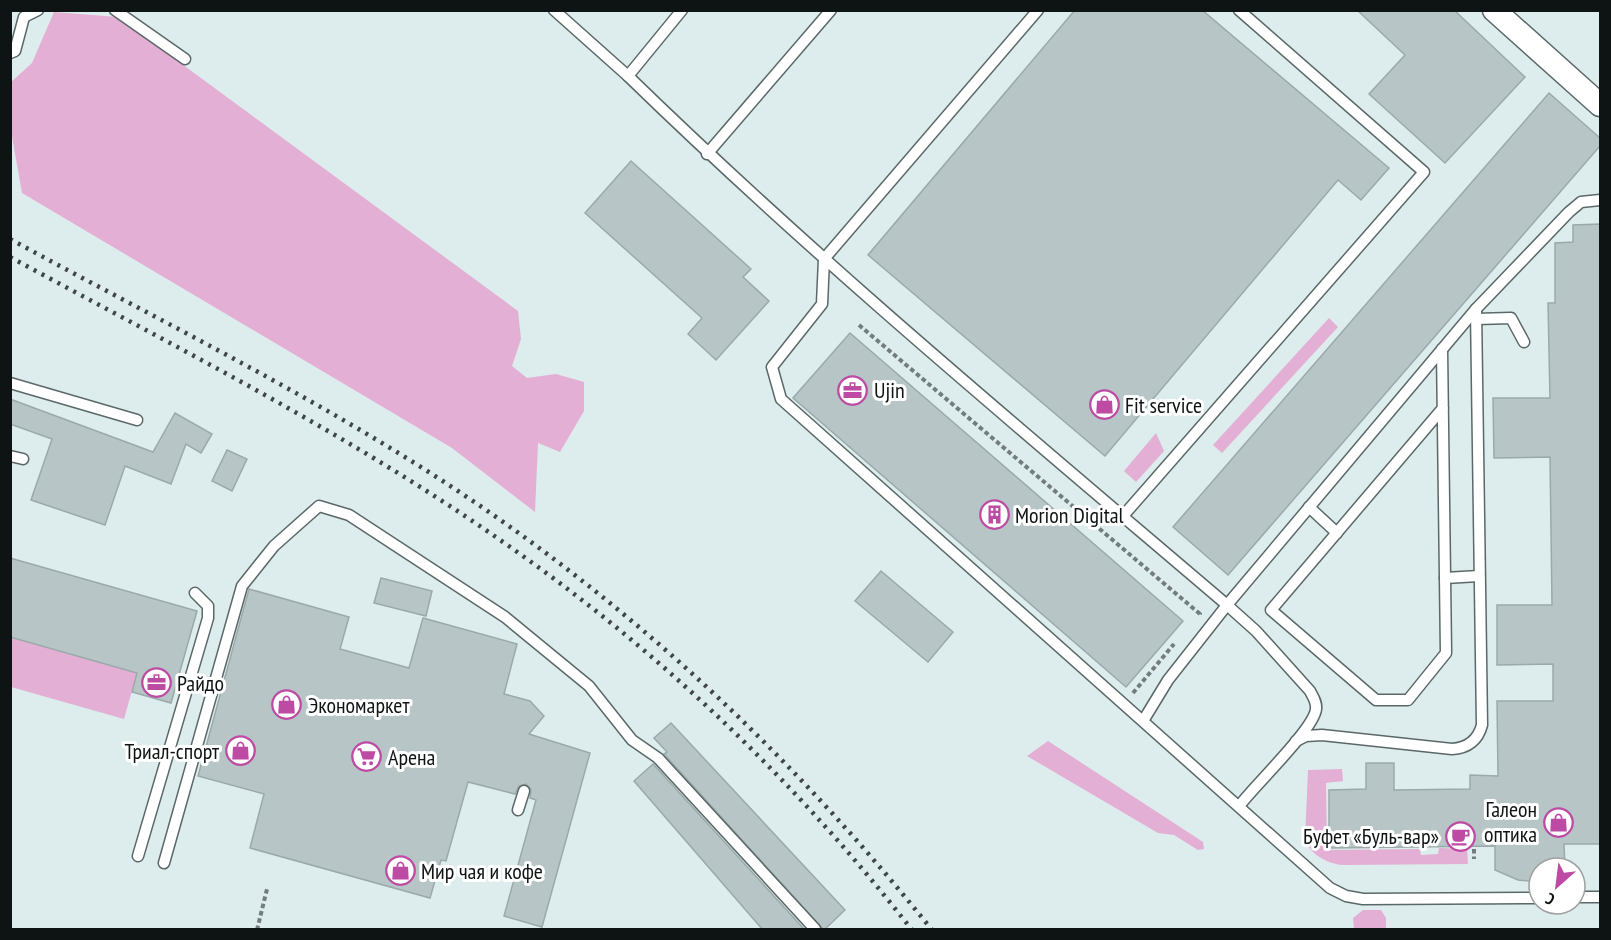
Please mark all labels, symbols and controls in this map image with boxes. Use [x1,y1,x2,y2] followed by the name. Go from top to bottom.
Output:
[837,374,869,406] office icon: Ujin
[874,376,905,404] place label: Ujin
[1088,389,1120,421] shop icon: Fit service
[1125,391,1202,419] place label: Fit service
[978,499,1010,531] building icon: Morion Digital
[1015,501,1125,529] place label: Morion Digital
[140,667,172,699] office icon: Райдо
[177,669,224,697] place label: Райдо
[271,689,303,721] shop icon: Экономаркет
[308,691,410,719] place label: Экономаркет
[224,735,256,767] shop icon: Триал-спорт
[125,737,220,765] place label: Триал-спорт
[351,741,383,773] supermarket icon: Арена
[388,743,435,771] place label: Арена
[1484,795,1537,848] place label: Галеон оптика
[1542,806,1574,838] shop icon: Галеон оптика
[1444,820,1476,852] cafe icon: Буфет «Буль-вар»
[1303,822,1439,850] place label: Буфет «Буль-вар»
[384,855,416,887] shop icon: Мир чая и кофе
[1527,856,1587,916] north arrow
[421,857,543,885] place label: Мир чая и кофе
[1541,888,1558,910] text: С

